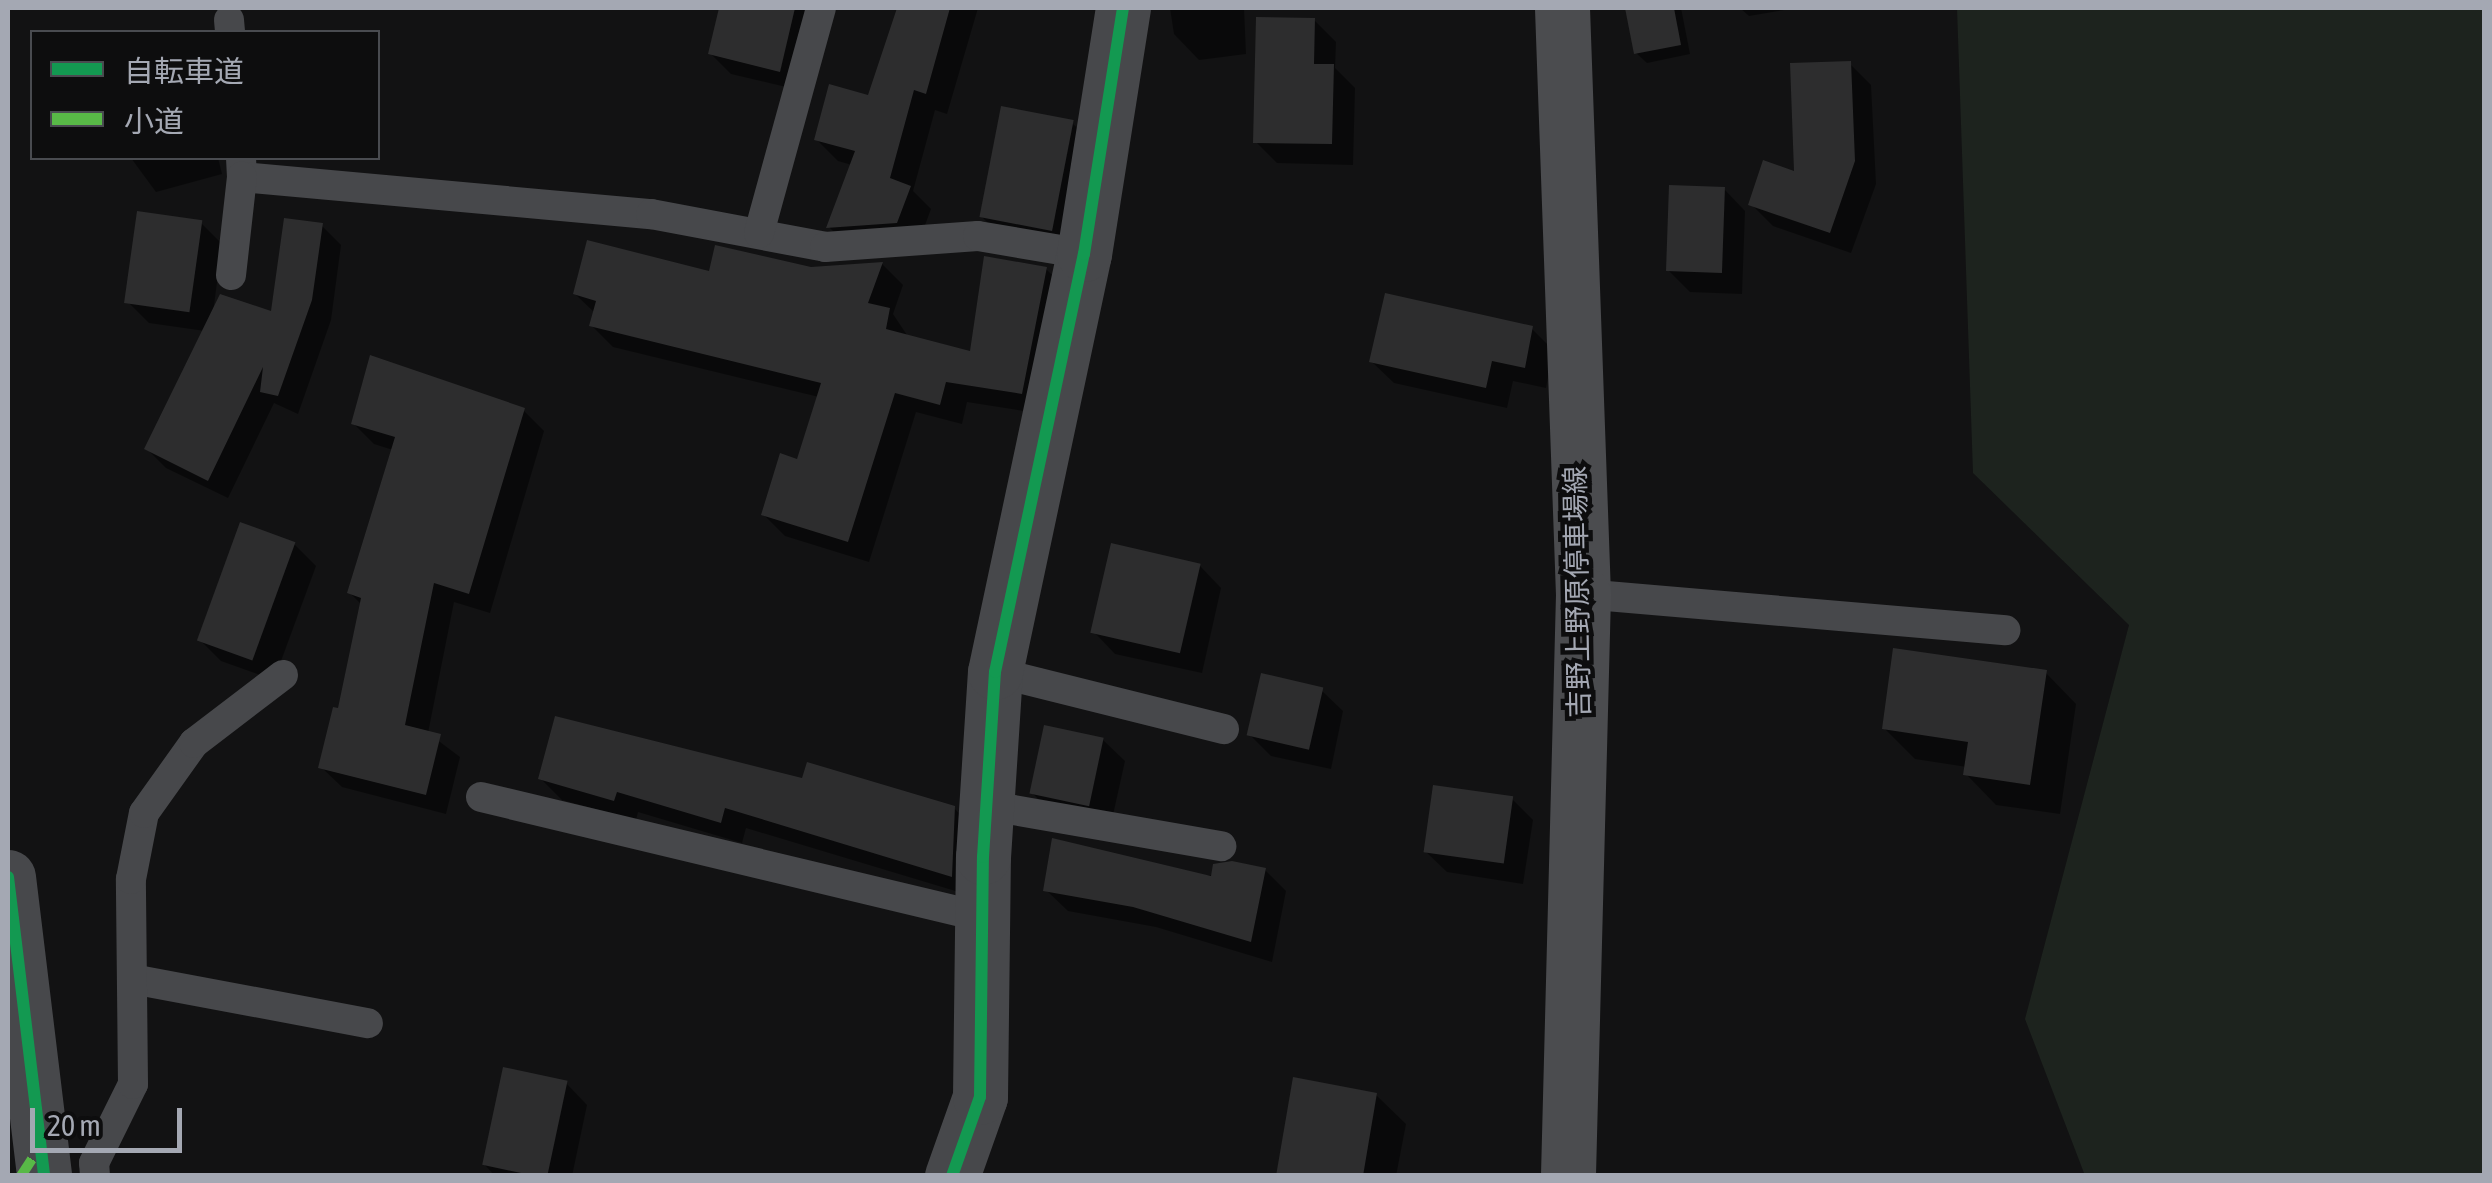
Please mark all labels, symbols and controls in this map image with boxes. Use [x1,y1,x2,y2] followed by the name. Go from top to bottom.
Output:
[30,30,380,160] legend
[124,54,244,88] text: 自転車道
[124,104,184,138] text: 小道
[1558,466,1596,718] street label: 吉野上野原停車場線
[35,1088,188,1150] scale bar
[47,1108,101,1142] text: 20 m

